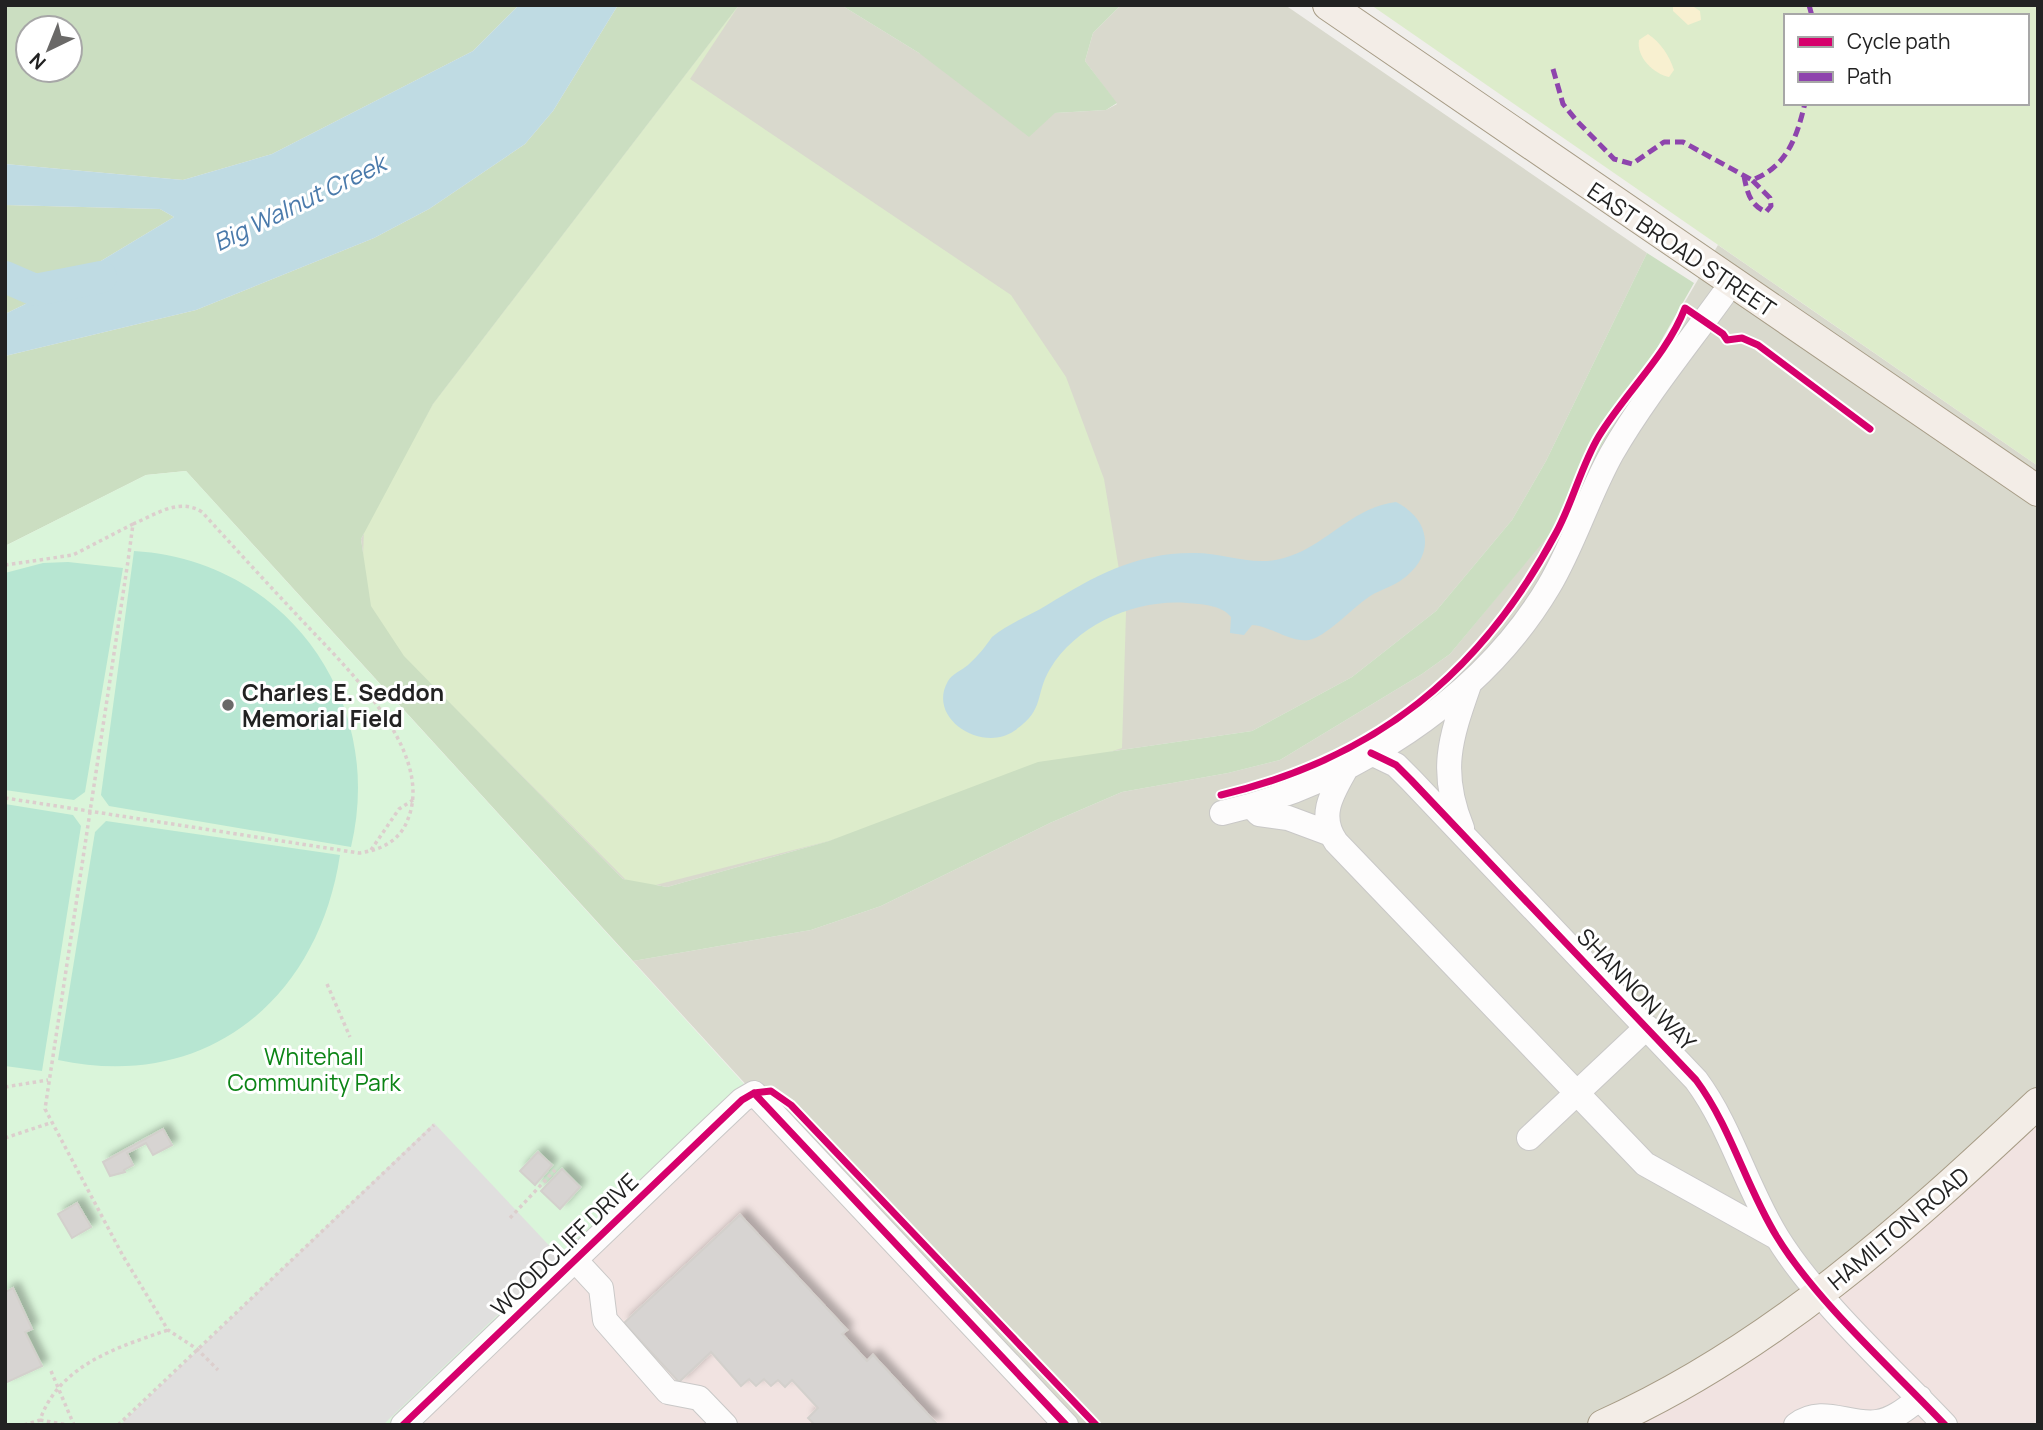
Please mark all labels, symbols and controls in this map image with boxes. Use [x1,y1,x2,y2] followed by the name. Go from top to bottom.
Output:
[14,14,84,84] north arrow
[1784,14,2029,105] legend
[1847,27,1950,55] text: Cycle path
[24,47,51,76] text: N
[1847,62,1892,90] text: Path
[207,145,394,258] water label: Big Walnut Creek
[1582,174,1783,324] street label: EAST BROAD STREET
[242,676,444,734] place label: Charles E. Seddon Memorial Field
[220,697,236,713] marker: Charles E. Seddon Memorial Field
[1570,921,1704,1057] street label: SHANNON WAY
[227,1040,401,1098] park label: Whitehall Community Park
[1820,1159,1976,1297] street label: HAMILTON ROAD
[483,1165,645,1323] street label: WOODCLIFF DRIVE

